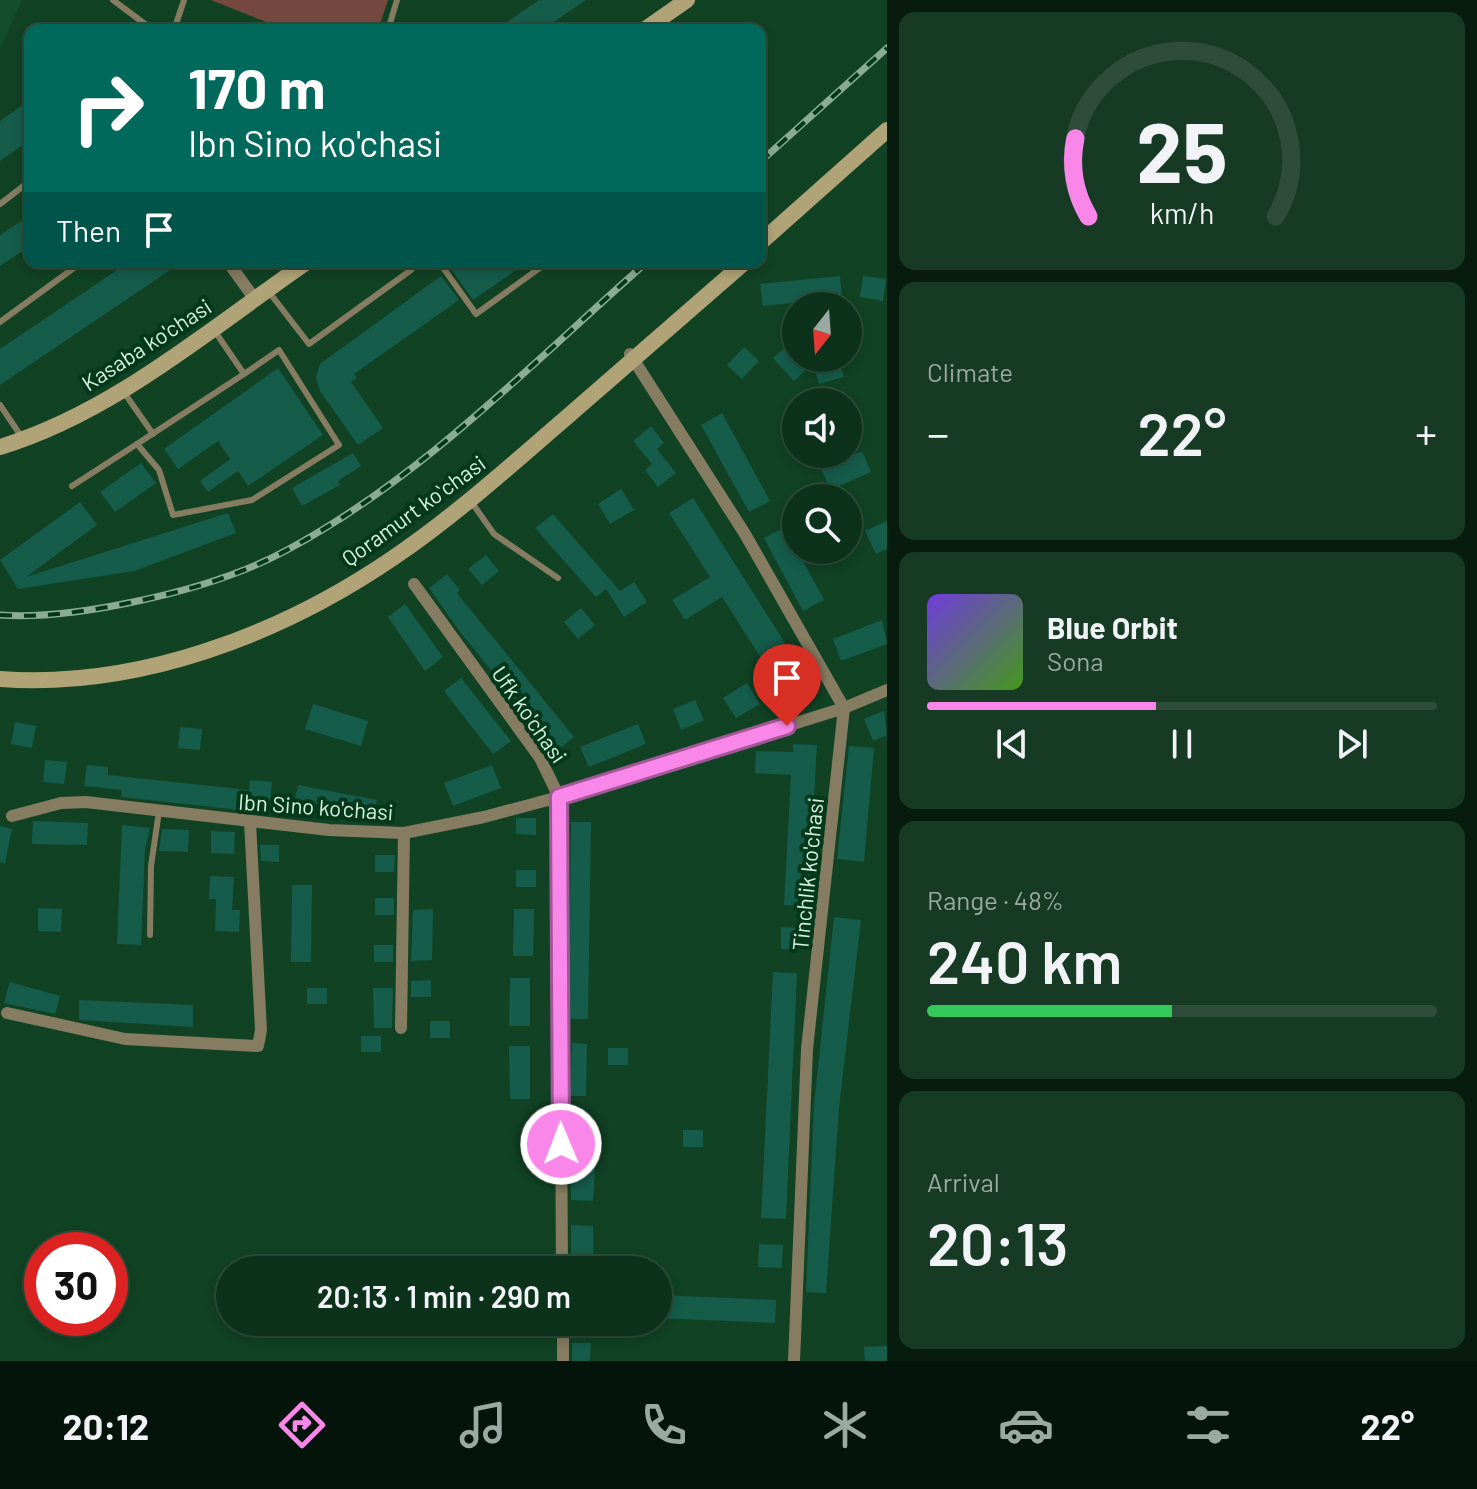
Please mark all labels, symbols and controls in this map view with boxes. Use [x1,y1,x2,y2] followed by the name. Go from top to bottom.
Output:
[188,53,325,120] text: 170 m
[56,56,160,160] icon: right
[1136,99,1228,199] text: 25
[188,121,442,164] text: Ibn Sino ko'chasi
[1150,195,1214,230] text: km/h
[137,208,181,252] icon: arrive
[56,212,121,248] text: Then
[782,292,862,372] north arrow
[782,292,862,564] map controls
[76,293,216,395] street label: Kasaba ko'chasi
[927,356,1013,387] text: Climate
[782,388,862,468] button: sound
[1138,396,1226,468] text: 22°
[927,406,949,459] text: −
[1415,406,1437,459] text: +
[336,449,490,571] street label: Qoramurt koʻchasi
[782,484,862,564] button: search
[1047,609,1178,645] text: Blue Orbit
[753,644,821,726] pin
[1047,645,1104,676] text: Sona
[765,656,809,700] icon: arrive
[487,661,573,767] street label: Ufk ko'chasi
[990,722,1034,766] icon: previous
[1160,722,1204,766] icon: pause
[1330,722,1374,766] icon: next
[238,788,394,824] street label: Ibn Sino ko'chasi
[786,796,828,952] street label: Tinchlik ko'chasi
[927,884,1064,915] text: Range · 48%
[927,924,1122,996] text: 240 km
[519,1102,603,1186] position arrow
[927,1166,1000,1197] text: Arrival
[927,1206,1068,1278] text: 20:13
[24,1232,128,1336] speed limit sign: 30
[317,1278,571,1314] text: 20:13 · 1 min · 290 m
[274,1397,330,1453] icon: directions
[455,1397,511,1453] icon: music
[636,1397,692,1453] icon: phone
[817,1397,873,1453] icon: climate
[998,1397,1054,1453] icon: car
[1180,1397,1236,1453] icon: filters
[63,1404,149,1447] text: 20:12
[1361,1404,1414,1447] text: 22°

